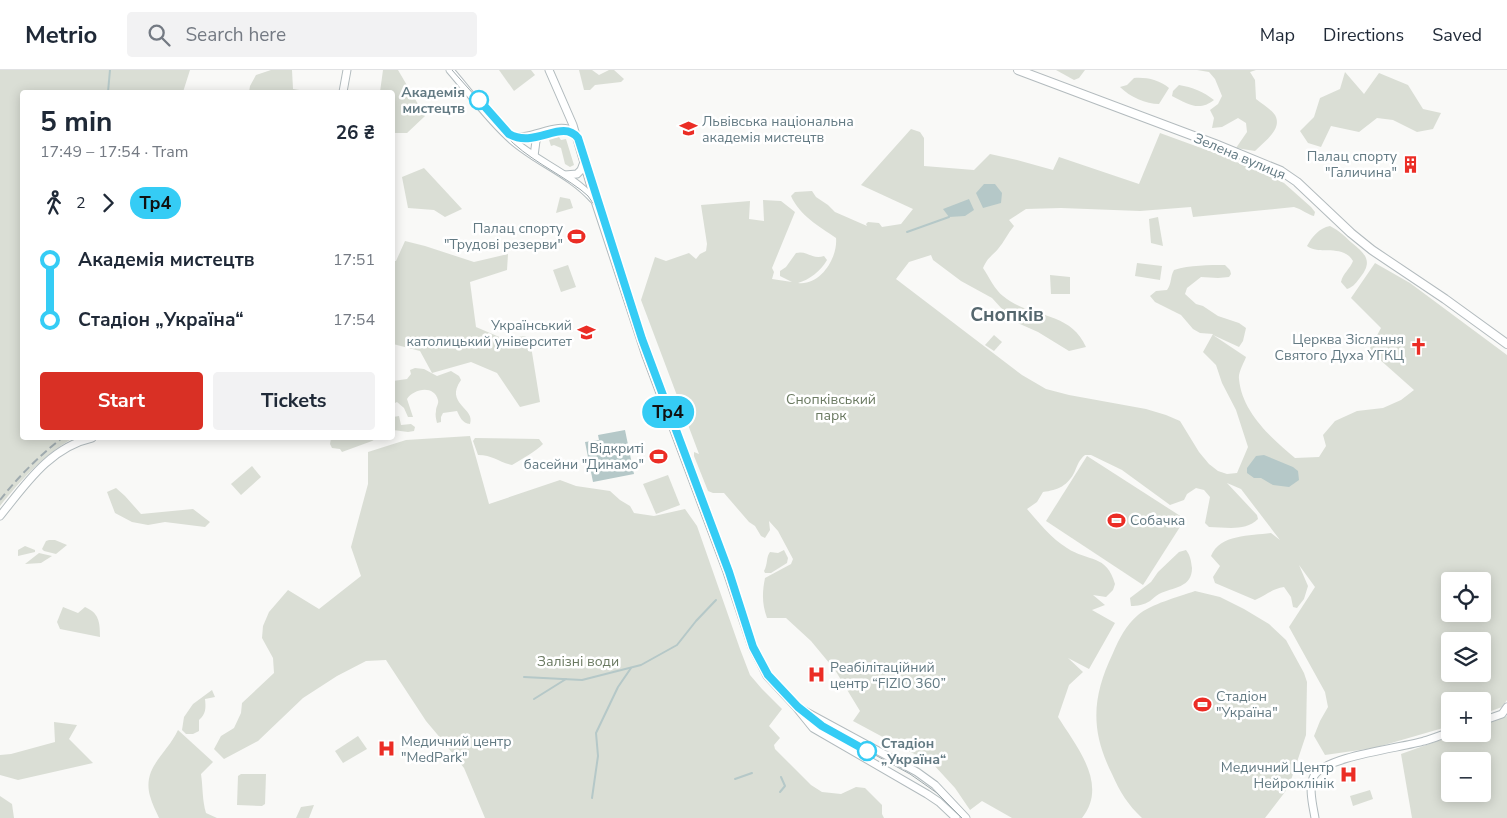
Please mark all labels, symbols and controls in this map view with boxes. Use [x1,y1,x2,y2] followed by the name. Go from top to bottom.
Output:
[127,12,477,57] search box
[25,19,97,51] text: Metrio
[145,21,173,49] icon: search
[185,22,286,48] text: Search here
[1260,23,1295,47] text: Map
[1323,23,1404,47] text: Directions
[1432,23,1482,47] text: Saved
[401,83,465,118] place label: Академія мистецтв
[469,90,489,110] marker: Академія мистецтв
[40,103,112,141] text: 5 min
[702,112,854,147] place label: Львівська національна академія мистецтв
[678,119,698,139] school or university icon: Львівська національна академія мистецтв
[336,120,375,146] text: 26 ₴
[1191,129,1289,184] street label: Зелена вулиця
[40,141,188,163] text: 17:49 – 17:54 · Tram
[1307,147,1398,182] place label: Палац спорту "Галичина"
[1401,154,1421,174] building icon: Палац спорту "Галичина"
[40,189,68,217] icon: walk
[94,189,122,217] icon: forward
[140,191,171,215] text: Тр4
[76,192,86,214] text: 2
[444,219,564,254] place label: Палац спорту "Трудові резерви"
[567,226,587,246] sports icon: Палац спорту "Трудові резерви"
[78,247,254,273] text: Академія мистецтв
[333,249,375,271] text: 17:51
[970,302,1044,328] district label: Снопків
[78,307,244,333] text: Стадіон „Україна“
[333,309,375,331] text: 17:54
[406,316,573,351] place label: Український католицький університет
[576,323,596,343] school or university icon: Український католицький університет
[1275,330,1404,365] place label: Церква Зіслання Святого Духа УГКЦ
[1408,337,1428,357] church icon: Церква Зіслання Святого Духа УГКЦ
[40,372,203,430] button: Start
[213,372,375,430] button: Tickets
[786,390,876,425] park label: Снопківський парк
[639,396,697,428] line badge: Тр4
[652,400,684,424] text: Тр4
[524,439,644,474] place label: Відкриті басейни "Динамо"
[648,446,668,466] sports icon: Відкриті басейни "Динамо"
[1106,510,1126,530] sports icon: Собачка
[1130,511,1185,530] place label: Собачка
[1441,572,1491,802] map controls
[1441,572,1491,622] button: locate
[1441,632,1491,682] button: layers
[537,652,619,671] park label: Залізні води
[830,658,946,693] place label: Реабілітаційний центр “FIZIO 360”
[806,665,826,685] hospital icon: Реабілітаційний центр “FIZIO 360”
[1216,687,1278,722] place label: Стадіон "Україна"
[1441,692,1491,742] button: +
[1192,694,1212,714] sports icon: Стадіон "Україна"
[401,732,512,767] place label: Медичний центр "MedPark"
[881,734,946,769] place label: Стадіон „Україна“
[377,739,397,759] hospital icon: Медичний центр "MedPark"
[857,741,877,761] marker: Стадіон „Україна“
[1441,752,1491,802] button: −
[1221,758,1335,793] place label: Медичний Центр Нейроклінік
[1338,765,1358,785] hospital icon: Медичний Центр Нейроклінік

